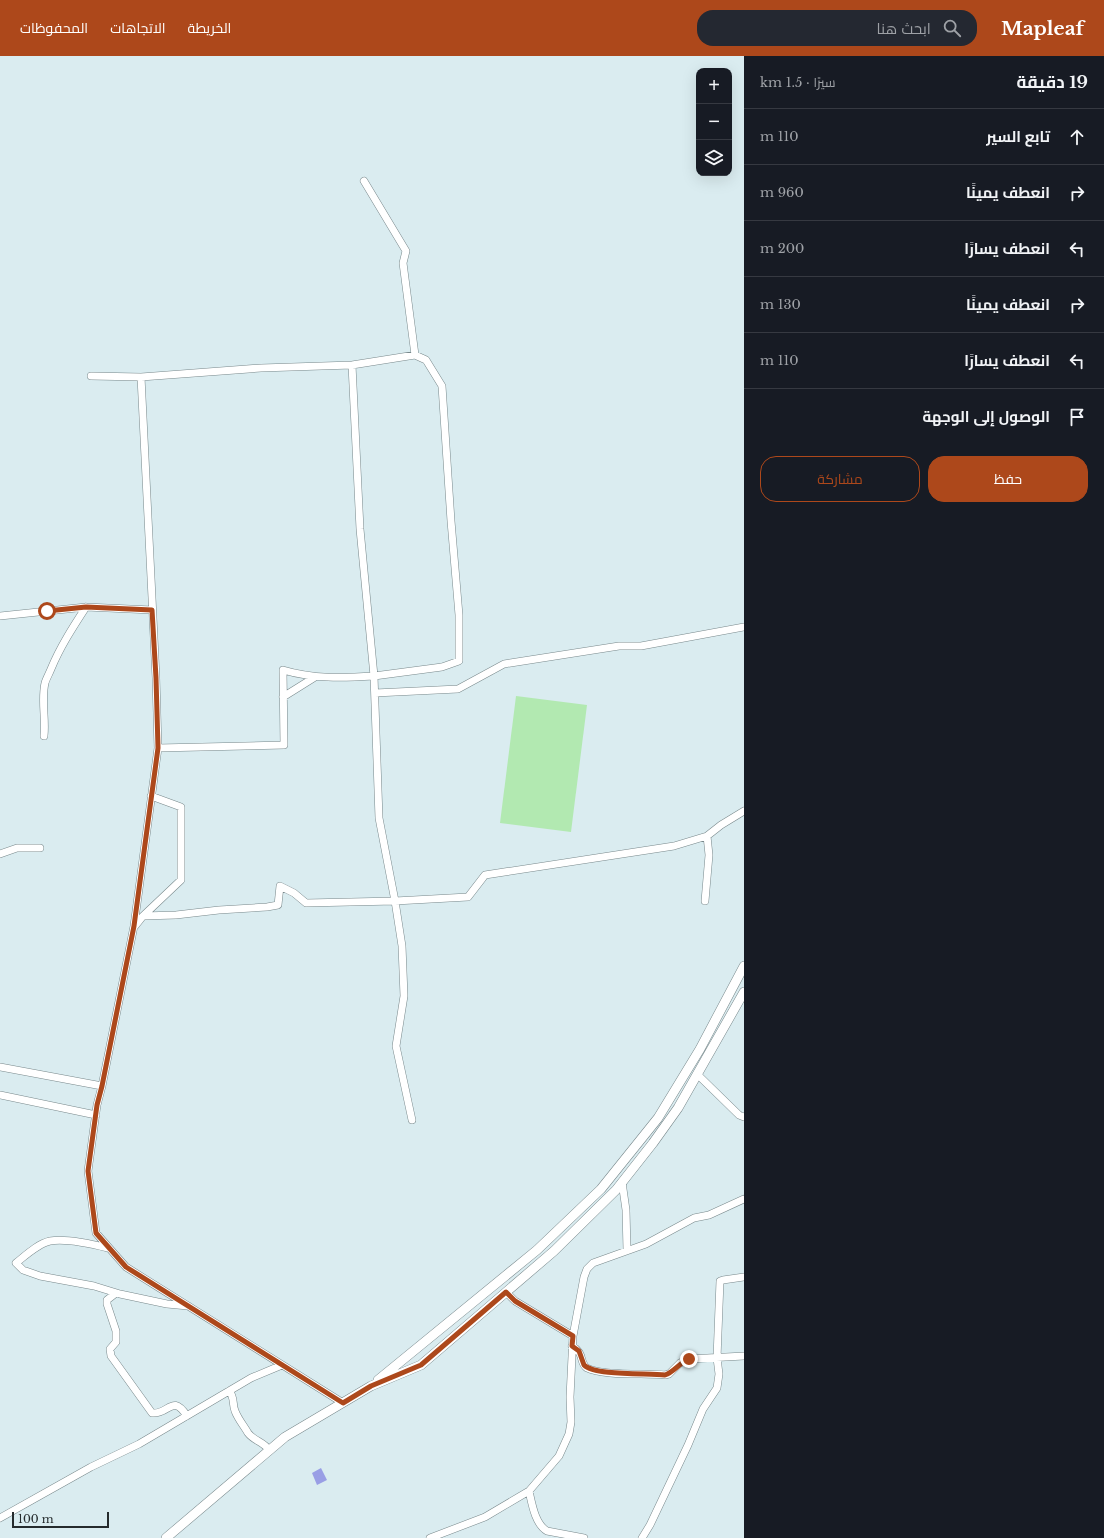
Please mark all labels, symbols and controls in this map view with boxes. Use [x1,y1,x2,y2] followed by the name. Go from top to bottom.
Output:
[697,10,977,46] search box
[941,17,963,39] icon: search
[1001,17,1084,40] text: Mapleaf
[20,19,88,37] text: المحفوظات
[110,19,166,37] text: الاتجاهات
[188,19,231,37] text: الخريطة
[876,19,931,38] text: ابحث هنا
[696,68,732,176] map controls
[696,68,732,104] button: +
[1017,72,1088,93] text: 19 دقيقة
[760,74,835,91] text: سيرًا · 1.5 km
[696,104,732,140] button: −
[1066,126,1088,148] icon: ahead
[986,127,1050,146] text: تابع السير
[760,128,799,145] text: 110 m
[696,140,732,176] button: layers
[1066,182,1088,204] icon: right
[966,183,1050,202] text: انعطف يمينًا
[760,184,804,201] text: 960 m
[1066,238,1088,260] icon: left
[964,239,1050,258] text: انعطف يسارًا
[760,240,804,257] text: 200 m
[1066,294,1088,316] icon: right
[966,295,1050,314] text: انعطف يمينًا
[760,296,801,313] text: 130 m
[1066,350,1088,372] icon: left
[964,351,1050,370] text: انعطف يسارًا
[760,352,799,369] text: 110 m
[1066,406,1088,428] icon: arrive
[923,407,1050,426] text: الوصول إلى الوجهة
[760,456,920,502] button: مشاركة
[928,456,1088,502] button: حفظ
[38,602,56,620] route start
[680,1350,698,1368] route end
[12,1510,109,1529] scale bar
[18,1512,54,1526] text: 100 m

